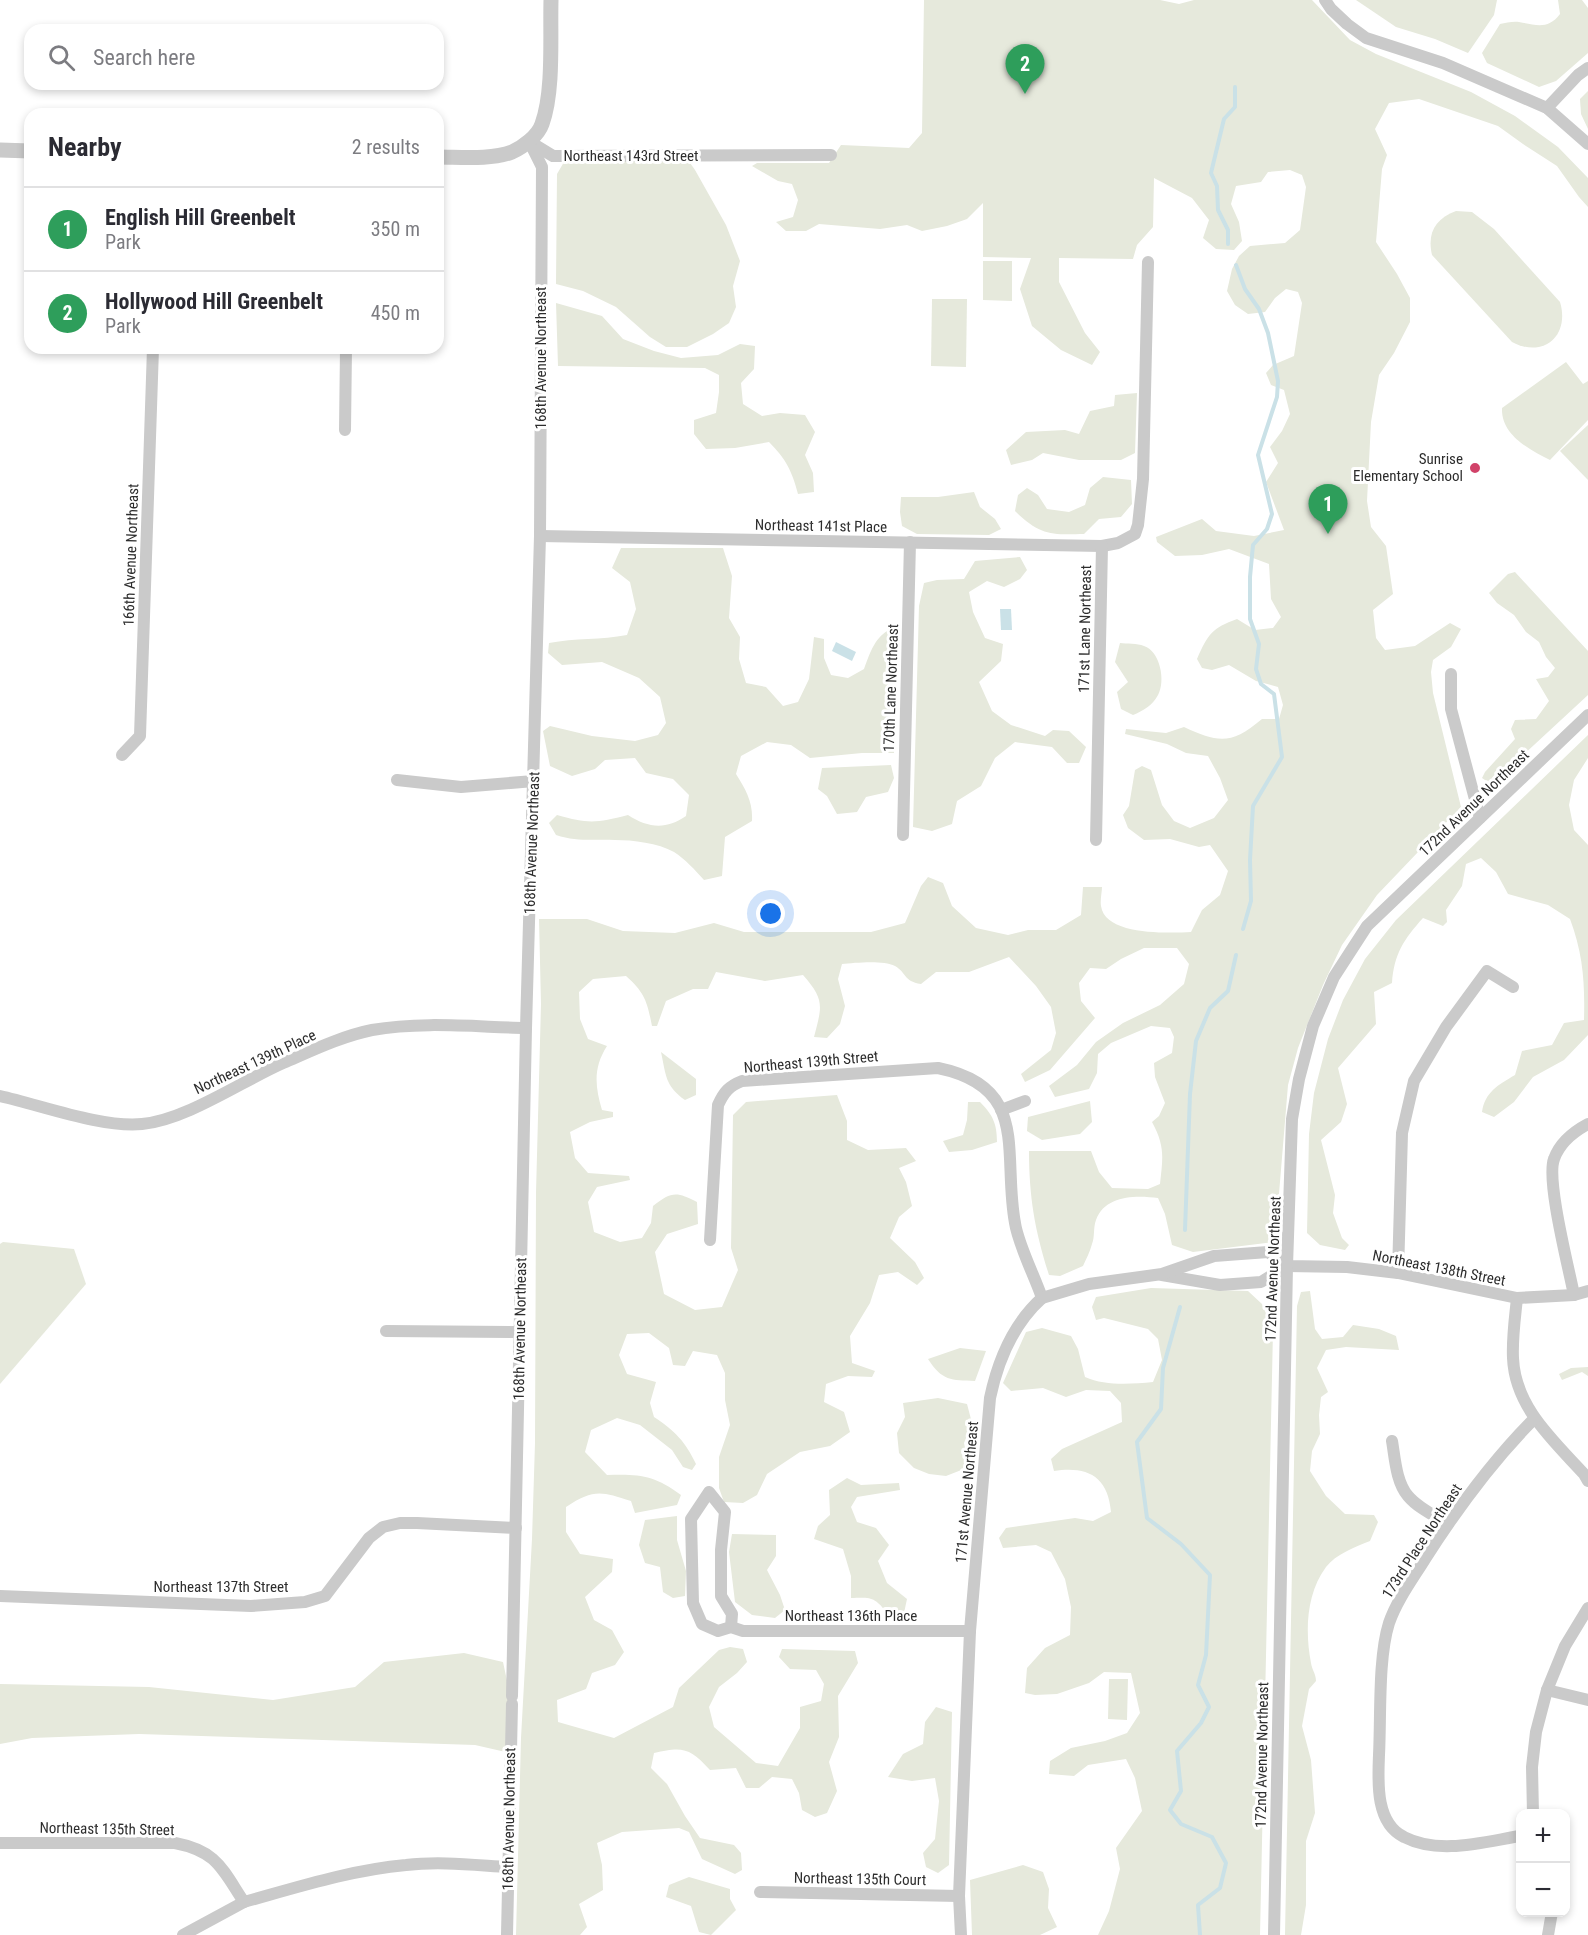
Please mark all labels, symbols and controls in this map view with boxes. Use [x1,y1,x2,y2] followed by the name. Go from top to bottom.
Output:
[24,24,444,90] search box
[45,41,78,74] icon: search
[1006,44,1044,94] pin: 2
[93,45,195,70] text: Search here
[48,132,122,162] text: Nearby
[352,135,420,159] text: 2 results
[563,147,699,165] street label: Northeast 143rd Street
[105,205,295,230] text: English Hill Greenbelt
[62,217,73,241] text: 1
[371,217,420,241] text: 350 m
[105,230,141,254] text: Park
[532,287,550,429] street label: 168th Avenue Northeast
[105,289,323,314] text: Hollywood Hill Greenbelt
[62,301,73,325] text: 2
[371,301,420,325] text: 450 m
[105,314,141,338] text: Park
[1353,450,1463,485] place label: Sunrise Elementary School
[1468,461,1482,475] marker: Sunrise Elementary School
[120,483,142,627] street label: 166th Avenue Northeast
[1308,484,1348,534] pin: 1
[755,516,887,536] street label: Northeast 141st Place
[1075,565,1095,693] street label: 171st Lane Northeast
[880,624,902,752] street label: 170th Lane Northeast
[1415,746,1533,860] street label: 172nd Avenue Northeast
[521,771,543,915] street label: 168th Avenue Northeast
[756,899,785,928] your location
[191,1026,319,1098] street label: Northeast 139th Place
[743,1047,879,1077] street label: Northeast 139th Street
[1261,1196,1285,1342] street label: 172nd Avenue Northeast
[1371,1246,1507,1290] street label: Northeast 138th Street
[510,1257,530,1401] street label: 168th Avenue Northeast
[952,1420,982,1564] street label: 171st Avenue Northeast
[1378,1480,1466,1602] street label: 173rd Place Northeast
[154,1578,288,1596] street label: Northeast 137th Street
[785,1607,917,1625] street label: Northeast 136th Place
[1252,1682,1272,1828] street label: 172nd Avenue Northeast
[499,1747,519,1891] street label: 168th Avenue Northeast
[1516,1809,1570,1917] map controls
[1516,1809,1570,1863] button: +
[39,1819,175,1839] street label: Northeast 135th Street
[1516,1863,1570,1917] button: −
[794,1869,926,1889] street label: Northeast 135th Court

